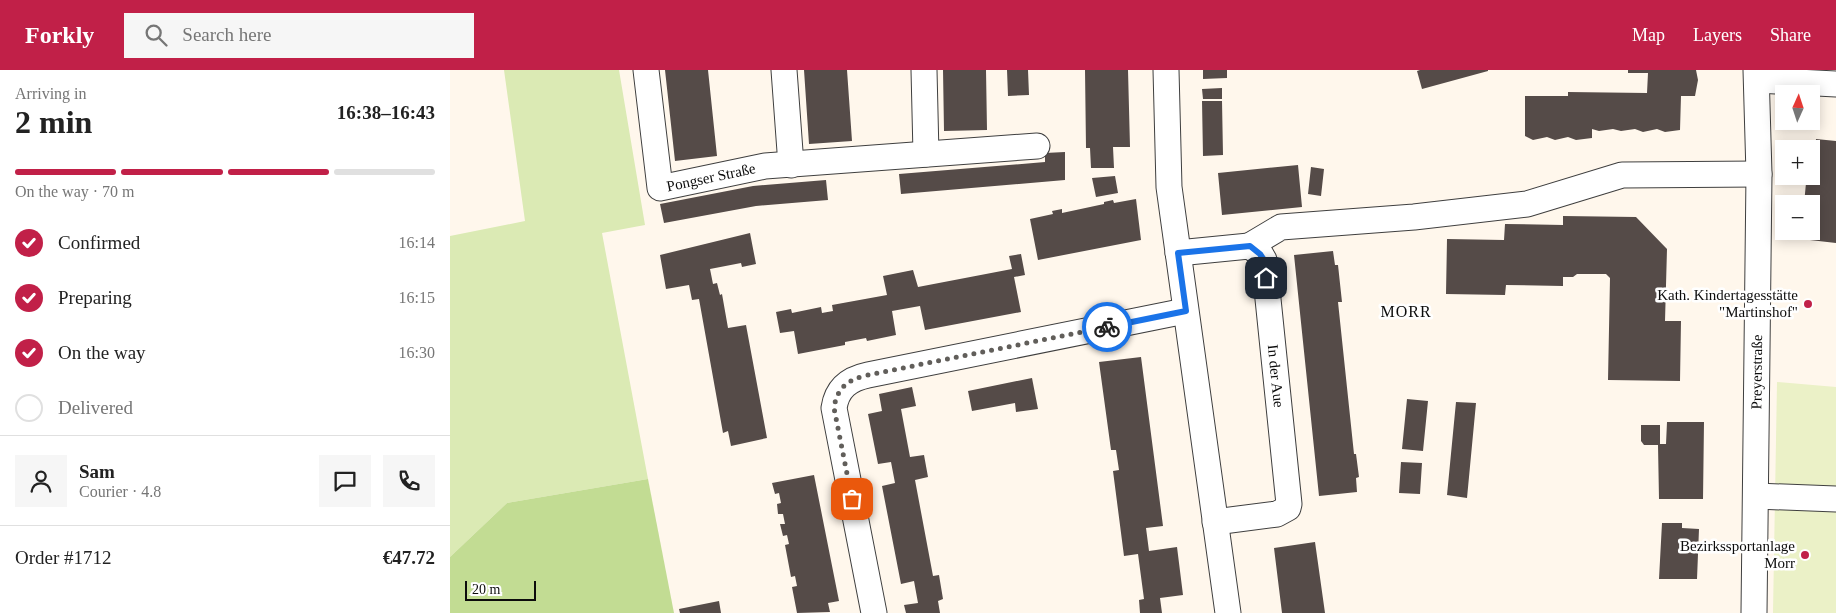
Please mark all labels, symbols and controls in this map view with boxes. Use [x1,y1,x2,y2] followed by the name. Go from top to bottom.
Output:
[124,13,474,58] search box
[142,21,170,49] icon: search
[25,22,94,48] text: Forkly
[182,24,271,45] text: Search here
[1632,25,1665,45] text: Map
[1693,25,1742,45] text: Layers
[1770,25,1811,45] text: Share
[15,85,87,102] text: Arriving in
[1775,85,1820,130] north arrow
[1775,85,1820,240] map controls
[337,102,435,123] text: 16:38–16:43
[15,104,92,140] text: 2 min
[1775,140,1820,185] button: +
[665,160,757,194] street label: Pongser Straße
[15,183,135,200] text: On the way · 70 m
[1775,195,1820,240] button: −
[15,229,43,257] icon: check
[58,232,140,253] text: Confirmed
[399,234,435,251] text: 16:14
[1245,257,1287,299] pin
[1252,264,1280,292] icon: home
[15,284,43,312] icon: check
[58,287,132,308] text: Preparing
[1657,287,1798,320] place label: Kath. Kindertagesstätte "Martinshof"
[399,289,435,306] text: 16:15
[1802,298,1814,310] marker: Kath. Kindertagesstätte "Martinshof"
[1082,302,1132,352] courier
[1380,303,1432,320] district label: MORR
[1093,313,1121,341] icon: bike
[1748,334,1765,410] street label: Preyerstraße
[15,339,43,367] icon: check
[58,342,146,363] text: On the way
[399,344,435,361] text: 16:30
[1265,344,1287,409] street label: In der Aue
[58,397,133,418] text: Delivered
[15,455,67,507] button: person
[319,455,371,507] button: chat
[383,455,435,507] button: phone
[79,461,115,482] text: Sam
[831,478,873,520] pin
[79,483,161,500] text: Courier · 4.8
[838,485,866,513] icon: bag
[1680,538,1795,571] place label: Bezirkssportanlage Morr
[15,547,112,568] text: Order #1712
[383,547,435,568] text: €47.72
[1799,549,1811,561] marker: Bezirkssportanlage Morr
[465,578,536,601] scale bar
[472,582,500,597] text: 20 m

